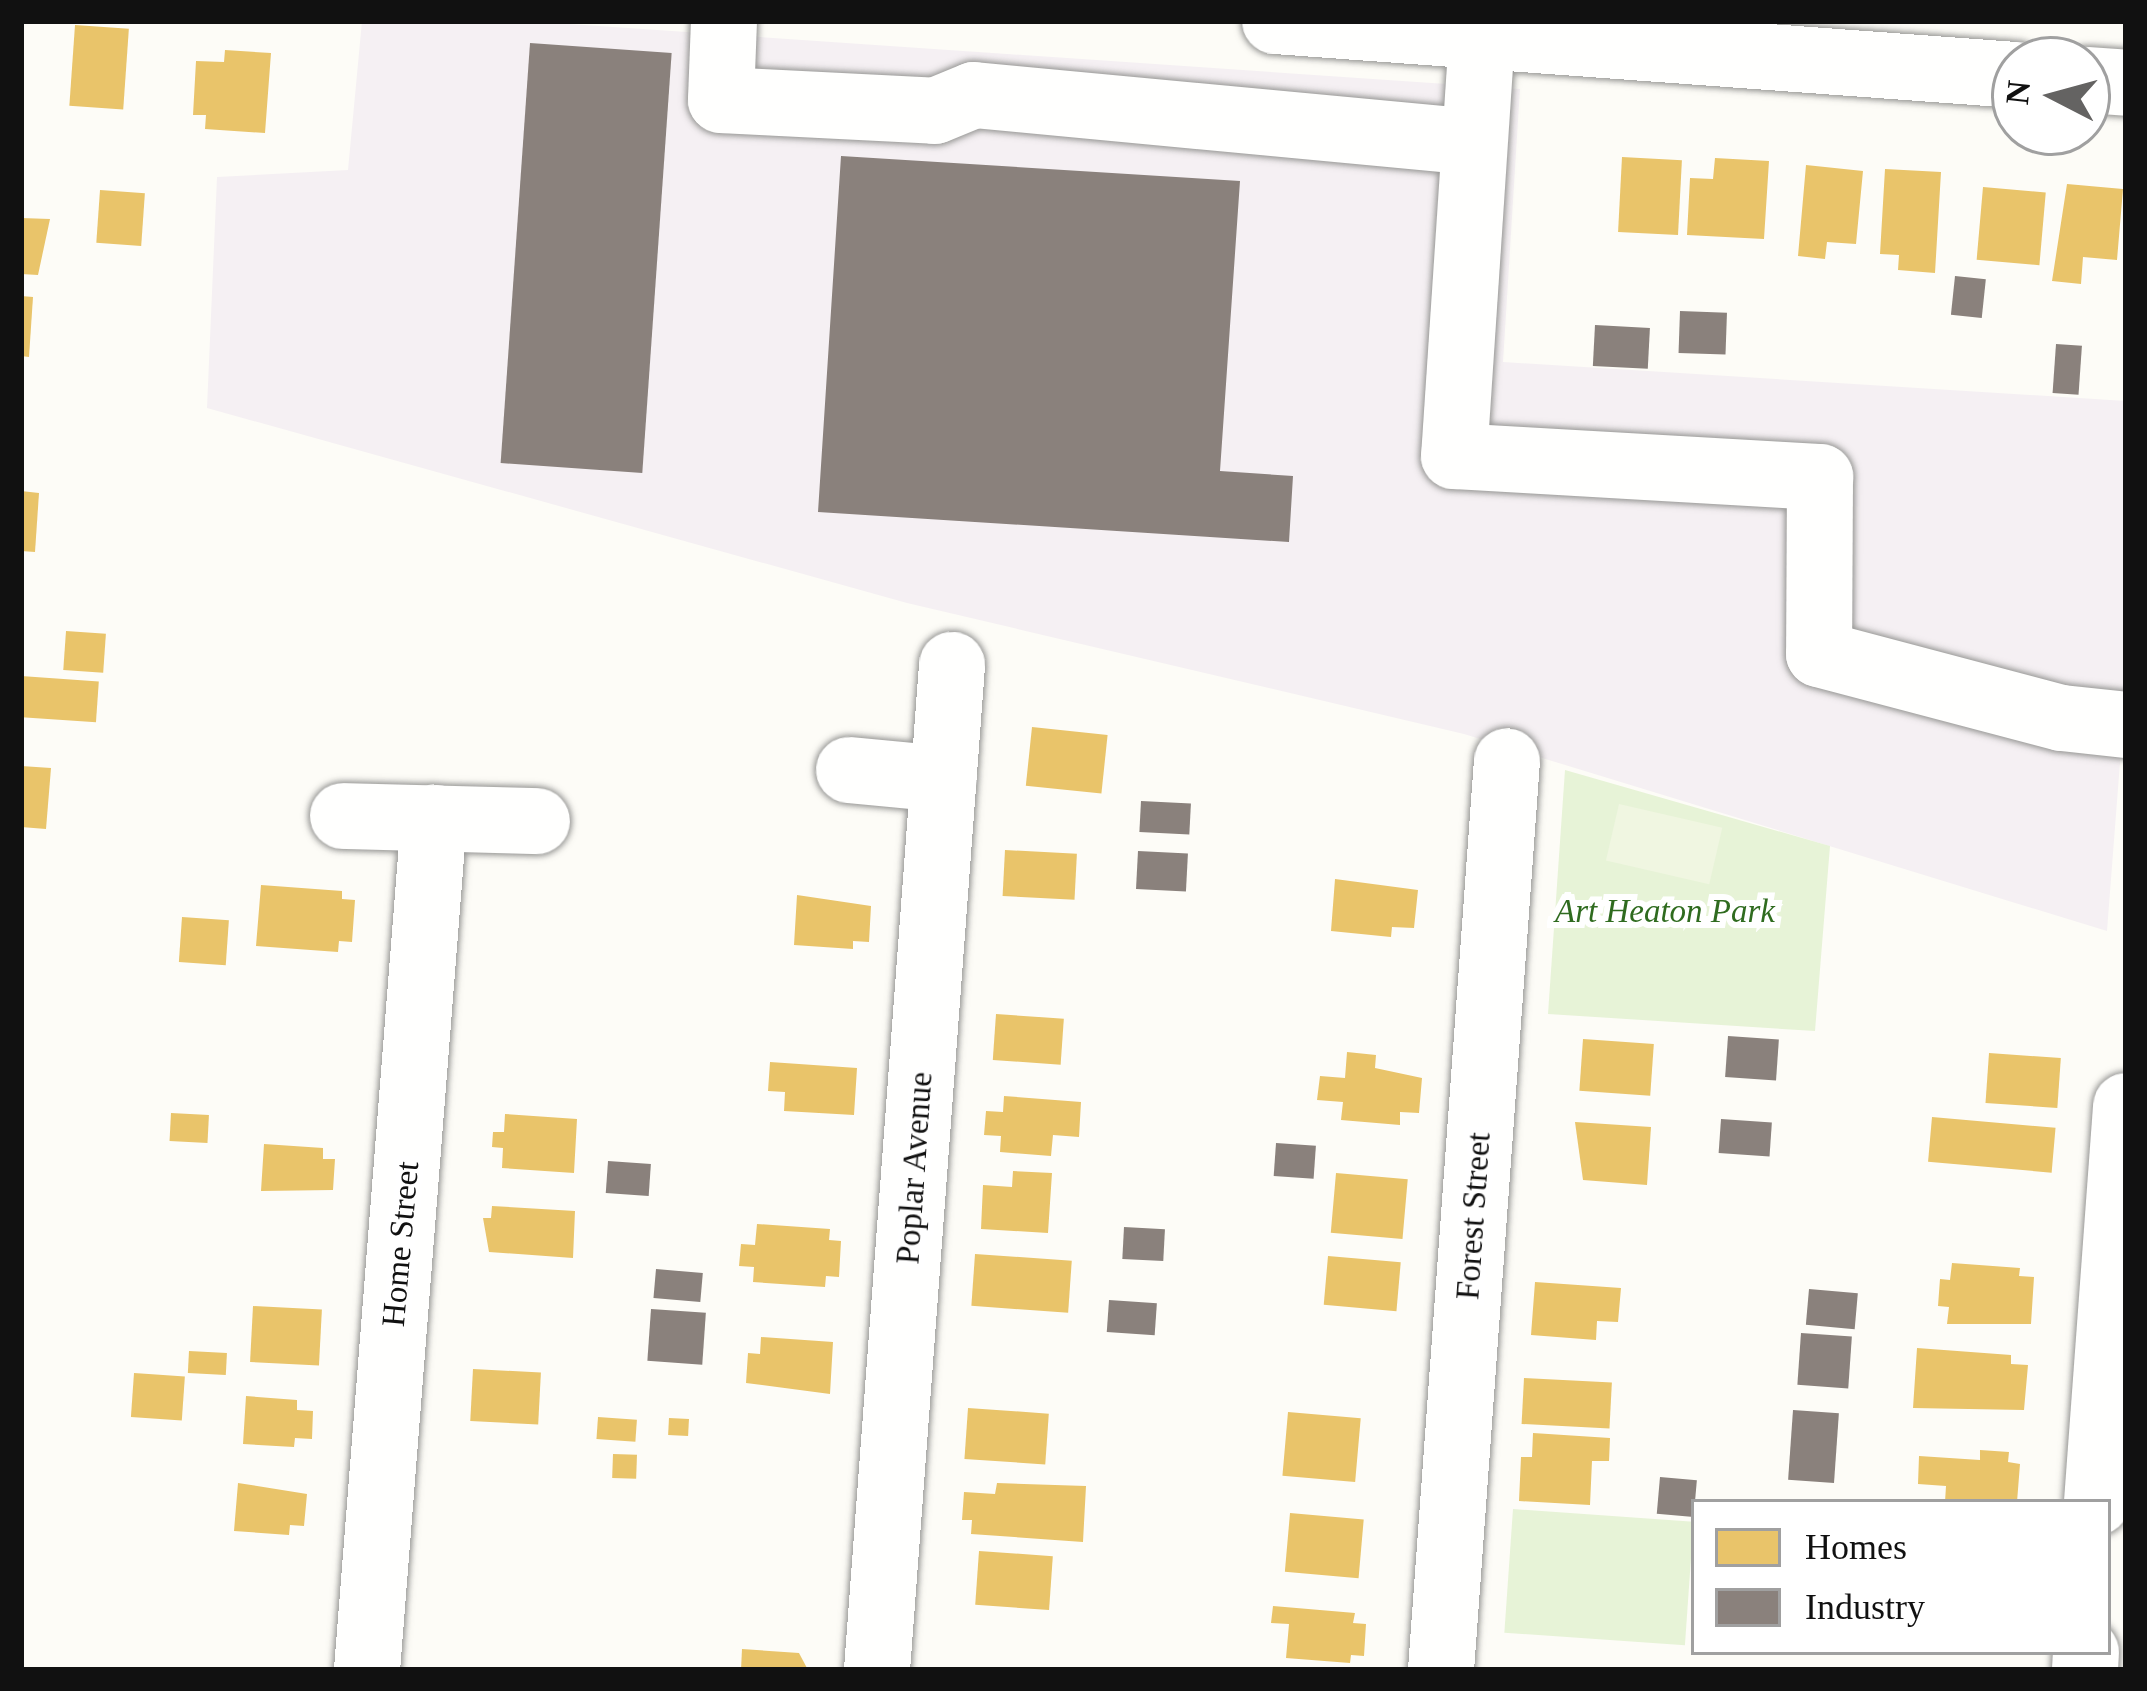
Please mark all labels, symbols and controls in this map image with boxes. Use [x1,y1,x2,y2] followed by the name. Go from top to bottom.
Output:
[1991,36,2111,156] north arrow
[1999,79,2037,106] text: N
[1555,892,1775,932] park label: Art Heaton Park
[888,1070,942,1266] street label: Poplar Avenue
[1448,1131,1500,1301] street label: Forest Street
[374,1160,428,1328] street label: Home Street
[1691,1499,2111,1655] legend
[1805,1527,1907,1567] text: Homes
[1805,1587,1925,1627] text: Industry

